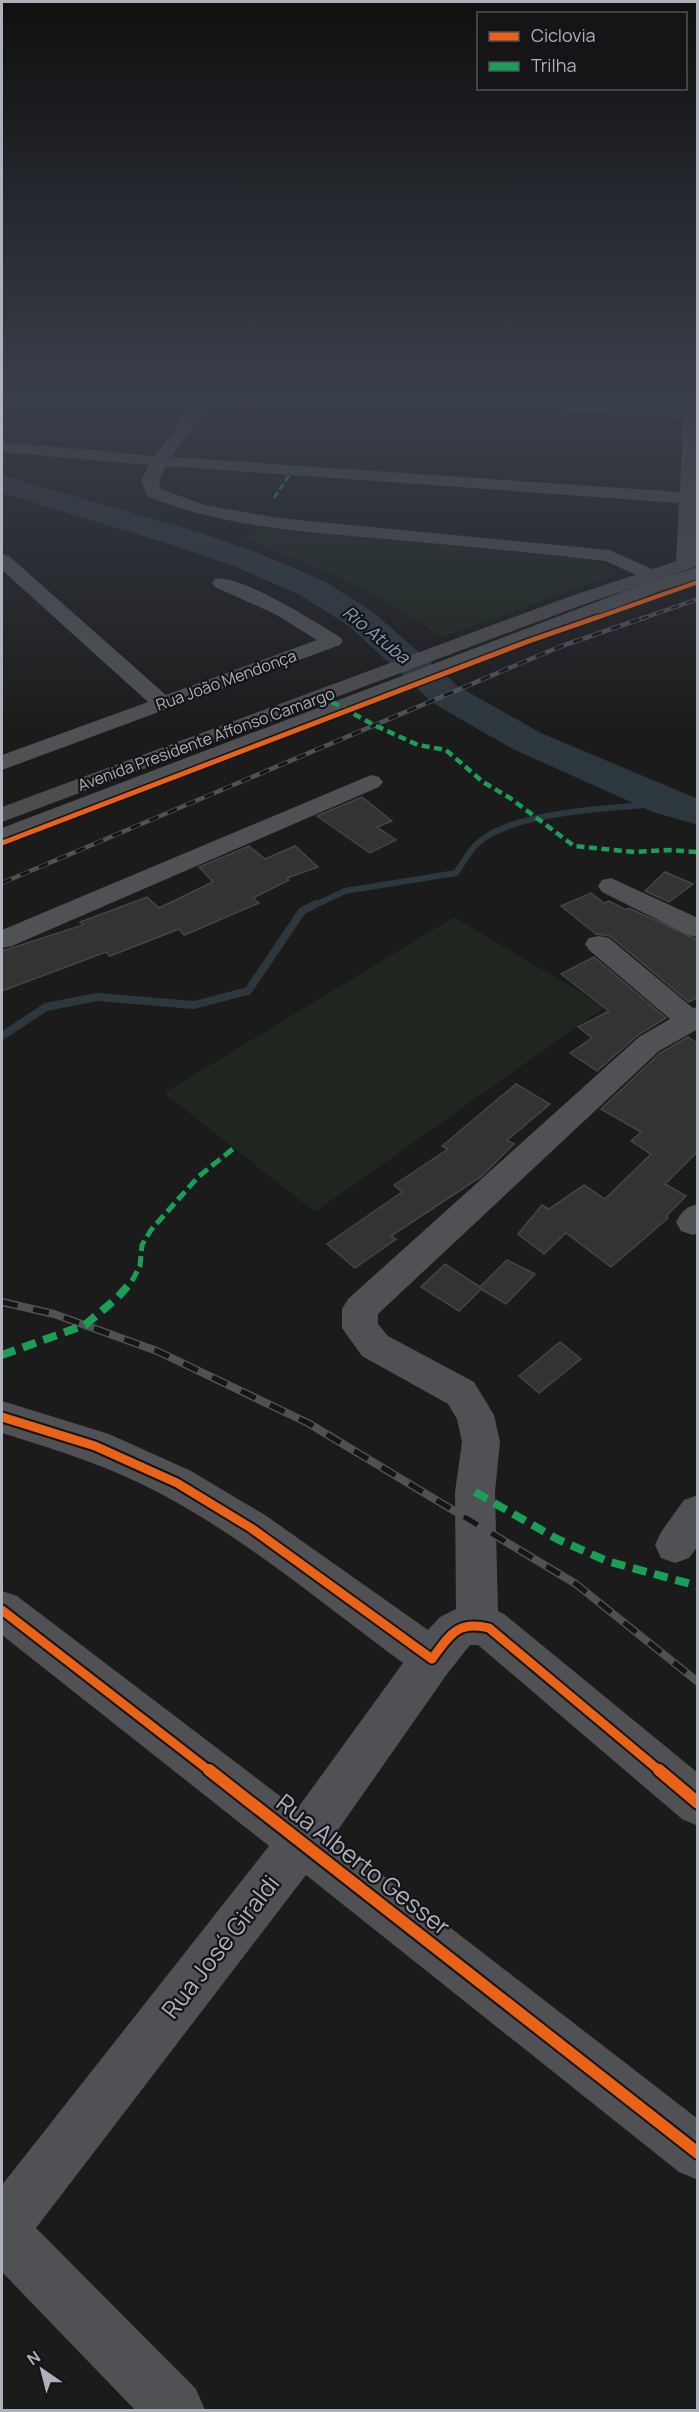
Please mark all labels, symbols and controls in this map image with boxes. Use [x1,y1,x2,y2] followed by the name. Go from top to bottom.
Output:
[477,12,687,90] legend
[531,23,596,47] text: Ciclovia
[531,53,576,77] text: Trilha
[338,600,416,669] water label: Rio Atuba
[153,644,299,716] street label: Rua João Mendonça
[74,682,338,796] street label: Avenida Presidente Affonso Camargo
[270,1785,458,1942] street label: Rua Alberto Gesser
[153,1868,286,2025] street label: Rua José Giraldi
[12,2340,72,2400] north arrow
[22,2345,44,2370] text: N

